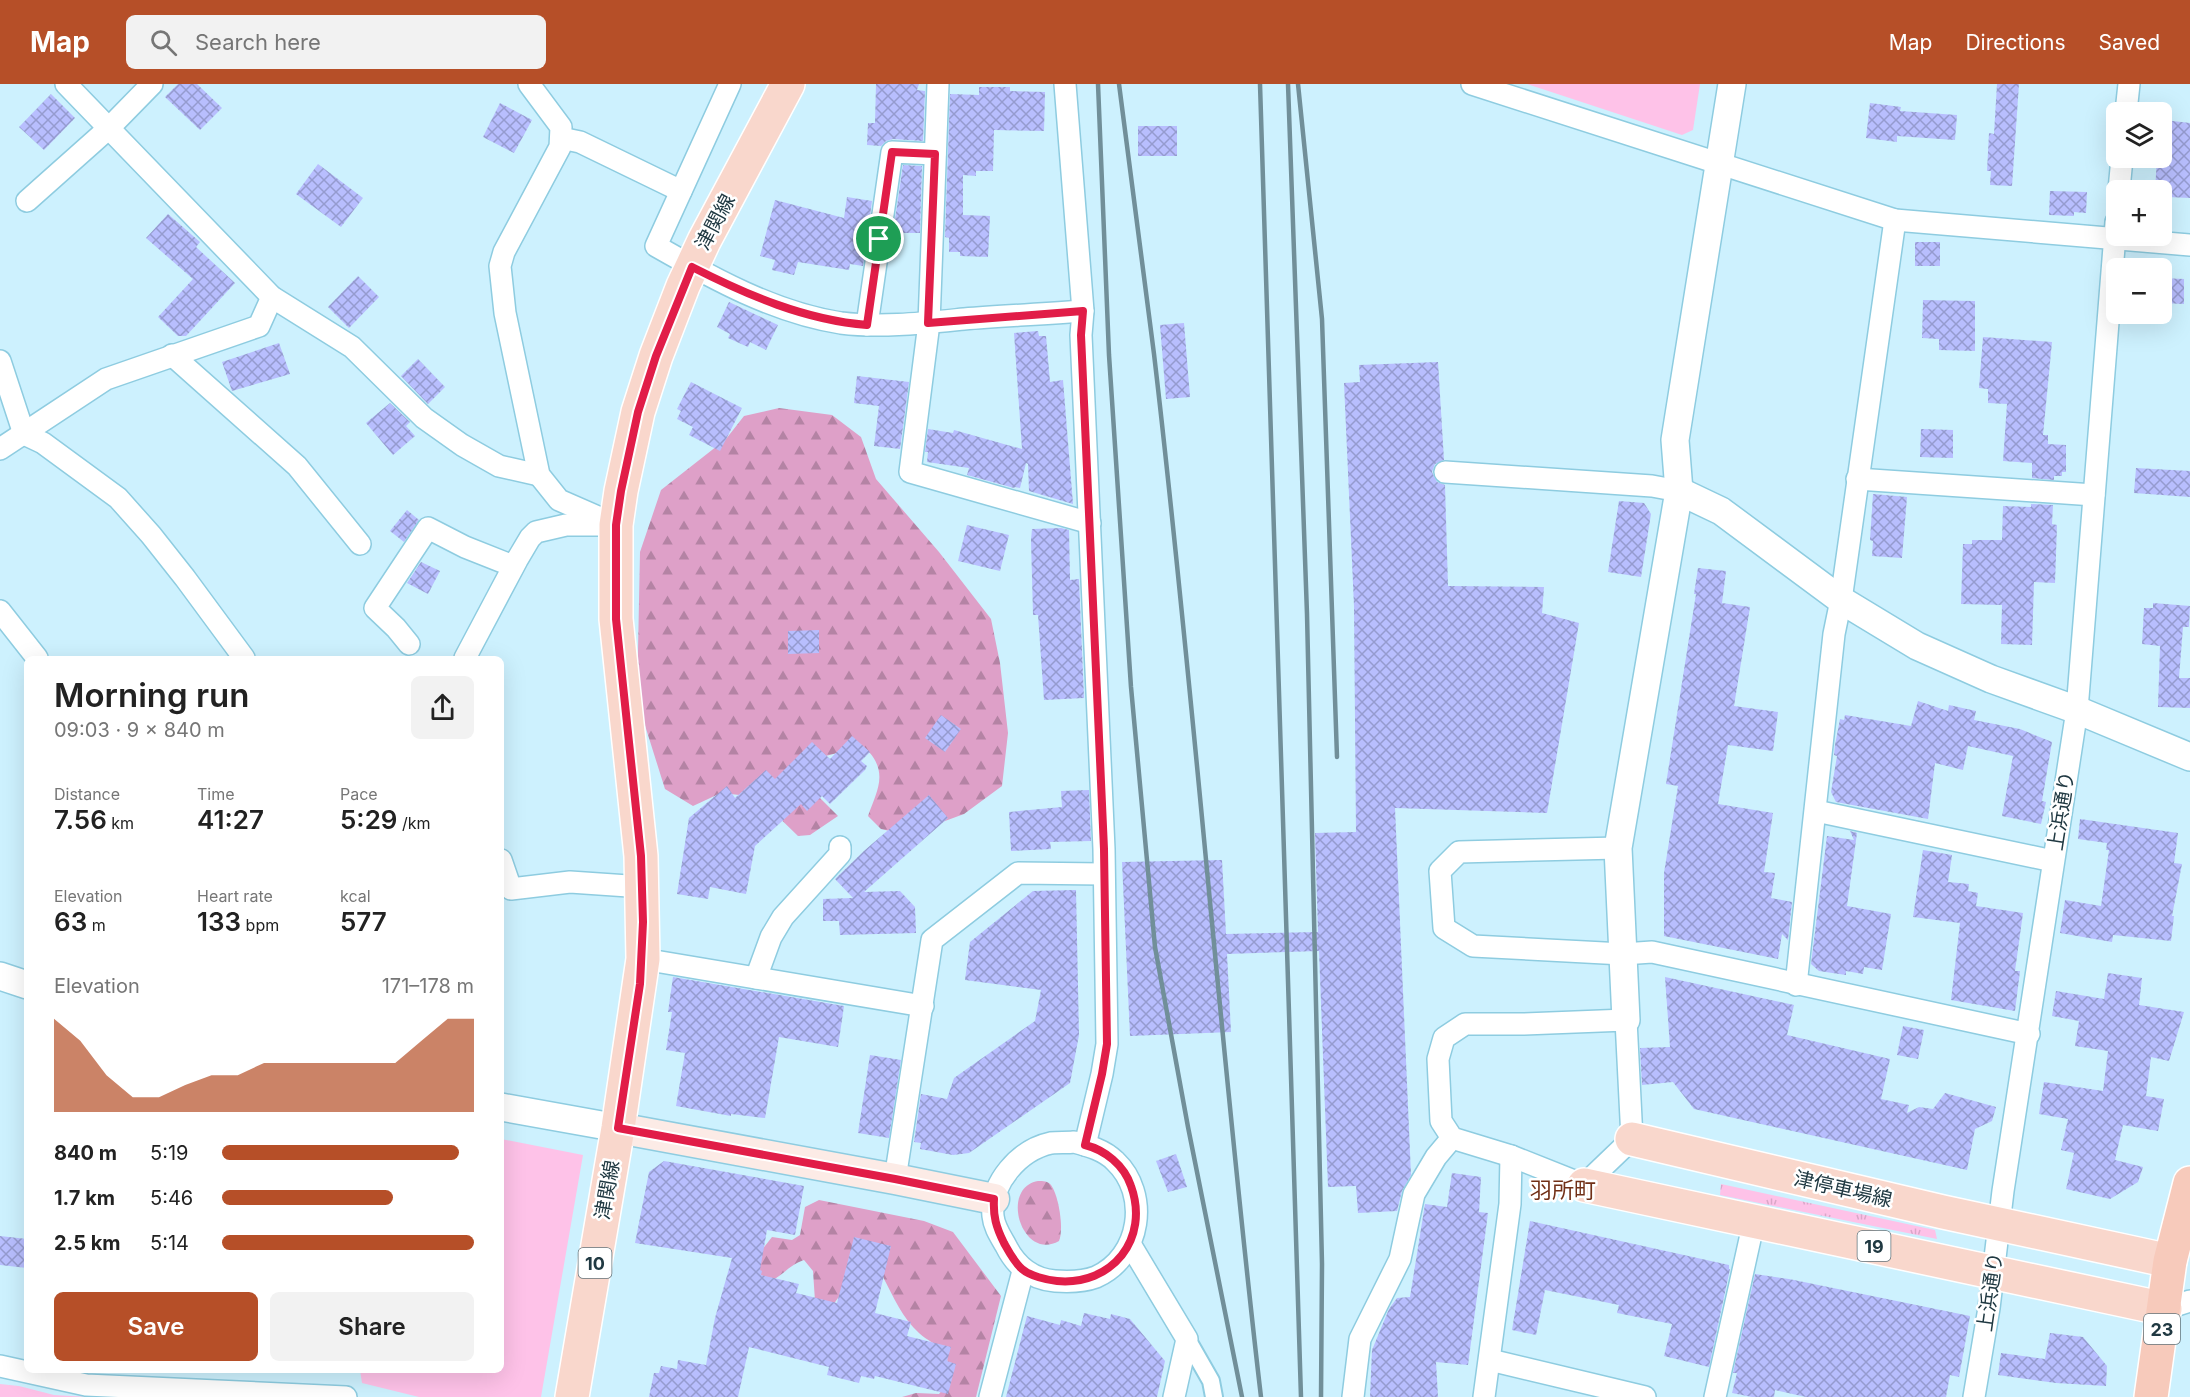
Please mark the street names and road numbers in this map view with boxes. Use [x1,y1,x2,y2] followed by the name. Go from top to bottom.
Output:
[690,190,740,254] street label: 津関線
[2043,770,2079,852] street label: 上浜通り
[590,1158,624,1222] street label: 津関線
[1792,1166,1894,1212] street label: 津停車場線
[1858,1231,1890,1261] road number: 19
[578,1248,612,1278] road number: 10
[1973,1251,2007,1333] street label: 上浜通り
[2144,1314,2180,1344] road number: 23

